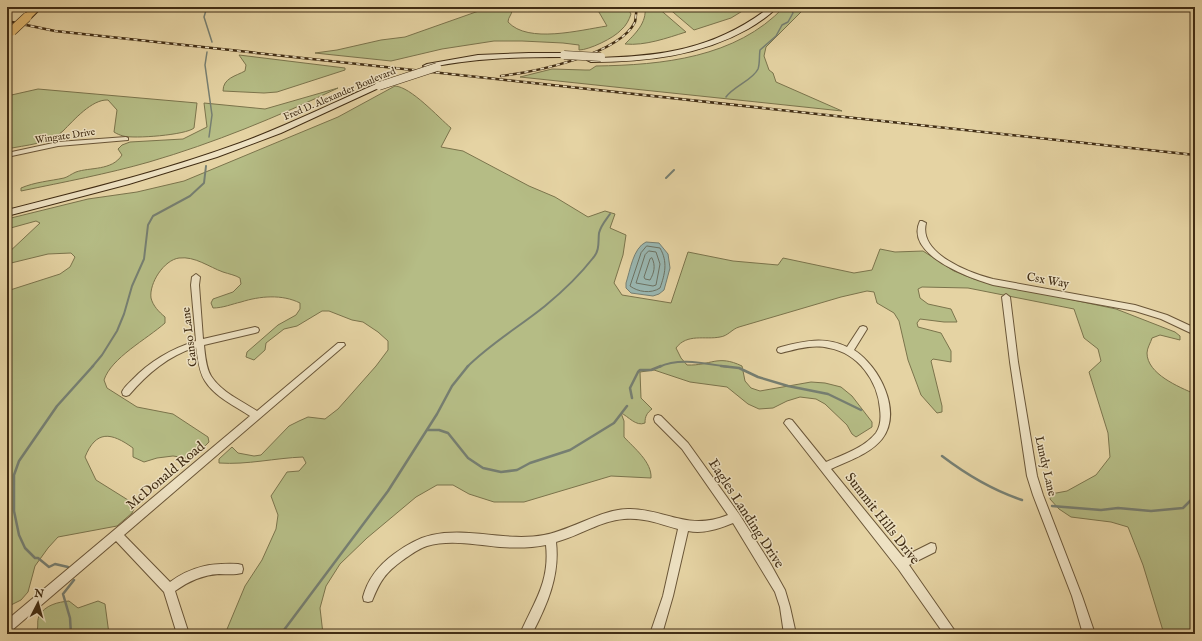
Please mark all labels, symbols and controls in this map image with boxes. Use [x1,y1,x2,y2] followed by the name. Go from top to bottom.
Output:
[282,65,398,124] street label: Fred D. Alexander Boulevard
[34,126,97,147] street label: Wingate Drive
[1025,269,1070,292] street label: Csx Way
[178,306,201,368] street label: Ganso Lane
[1031,434,1060,498] street label: Lundy Lane
[123,437,209,514] street label: McDonald Road
[704,455,789,572] street label: Eagles Landing Drive
[841,469,924,569] street label: Summit Hills Drive
[18,583,58,623] north arrow
[32,586,45,602] text: N

